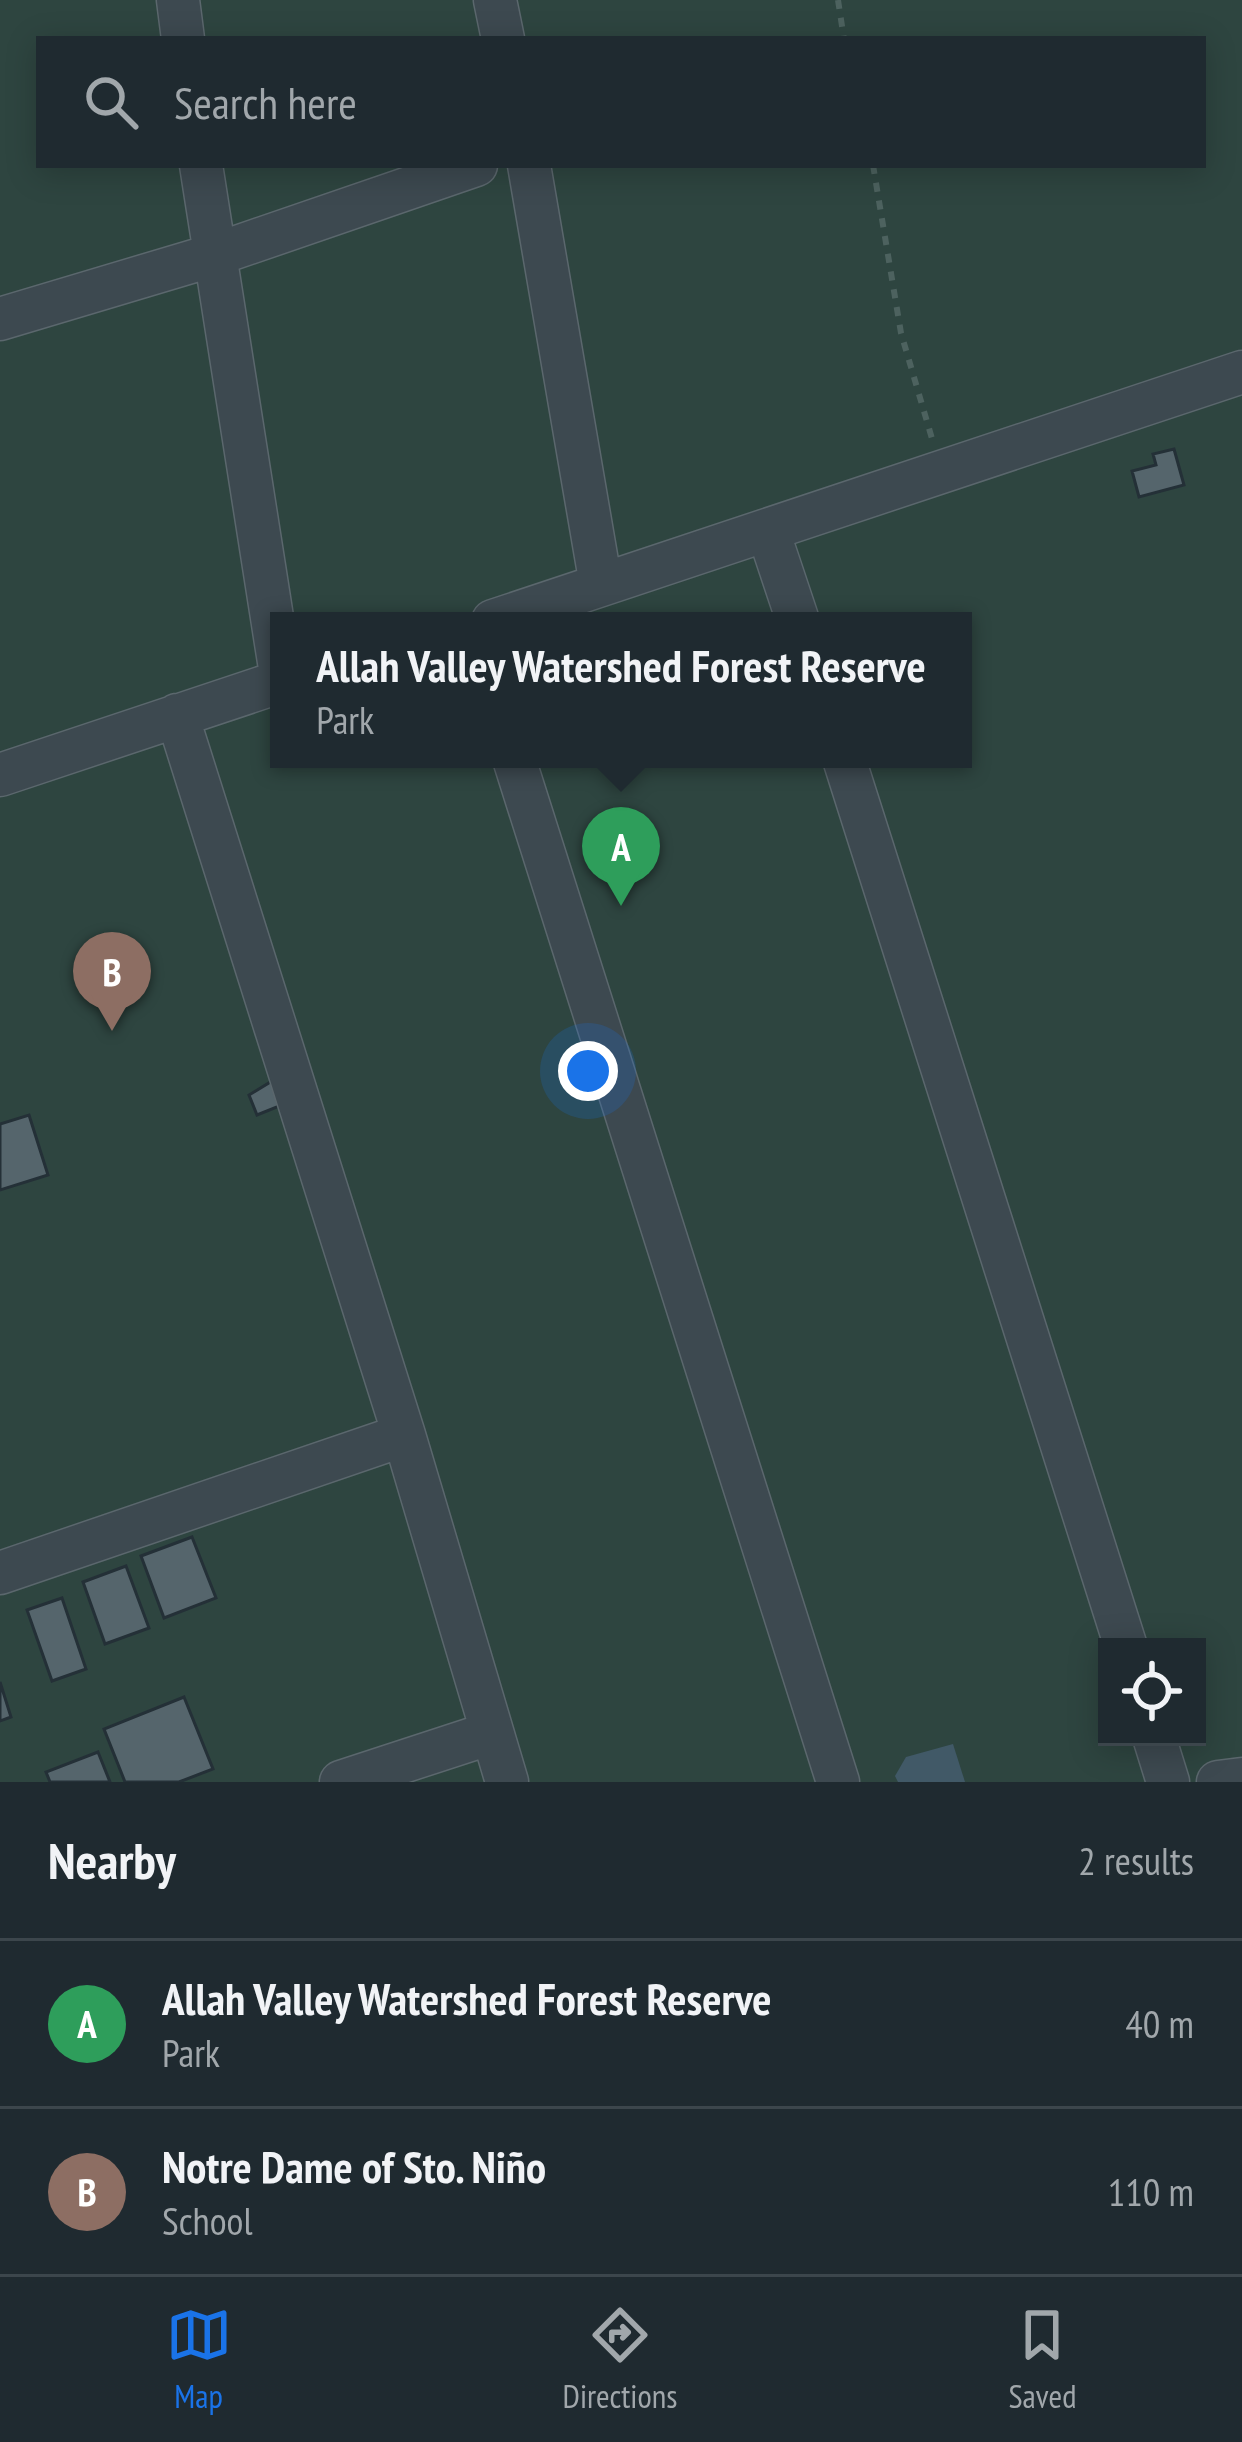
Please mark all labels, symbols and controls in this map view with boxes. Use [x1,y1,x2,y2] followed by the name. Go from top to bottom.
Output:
[36,36,1206,168] search box
[78,69,144,135] icon: search
[174,73,357,131] text: Search here
[270,612,972,768] popup
[316,636,926,694] text: Allah Valley Watershed Forest Reserve
[316,694,374,745] text: Park
[582,807,660,906] pin: A
[73,932,151,1031] pin: B
[558,1041,618,1101] your location
[1098,1638,1206,1746] map controls
[1098,1638,1206,1746] button: locate
[48,1827,176,1893] text: Nearby
[1078,1835,1194,1886] text: 2 results
[162,1969,772,2027] text: Allah Valley Watershed Forest Reserve
[77,1998,97,2049] text: A
[1125,1998,1194,2049] text: 40 m
[162,2027,220,2078] text: Park
[162,2137,546,2195] text: Notre Dame of Sto. Niño
[77,2166,97,2217] text: B
[1108,2166,1194,2217] text: 110 m
[162,2195,253,2246] text: School
[166,2302,232,2417] tab: Map
[563,2302,677,2417] tab: Directions
[1008,2302,1076,2417] tab: Saved

